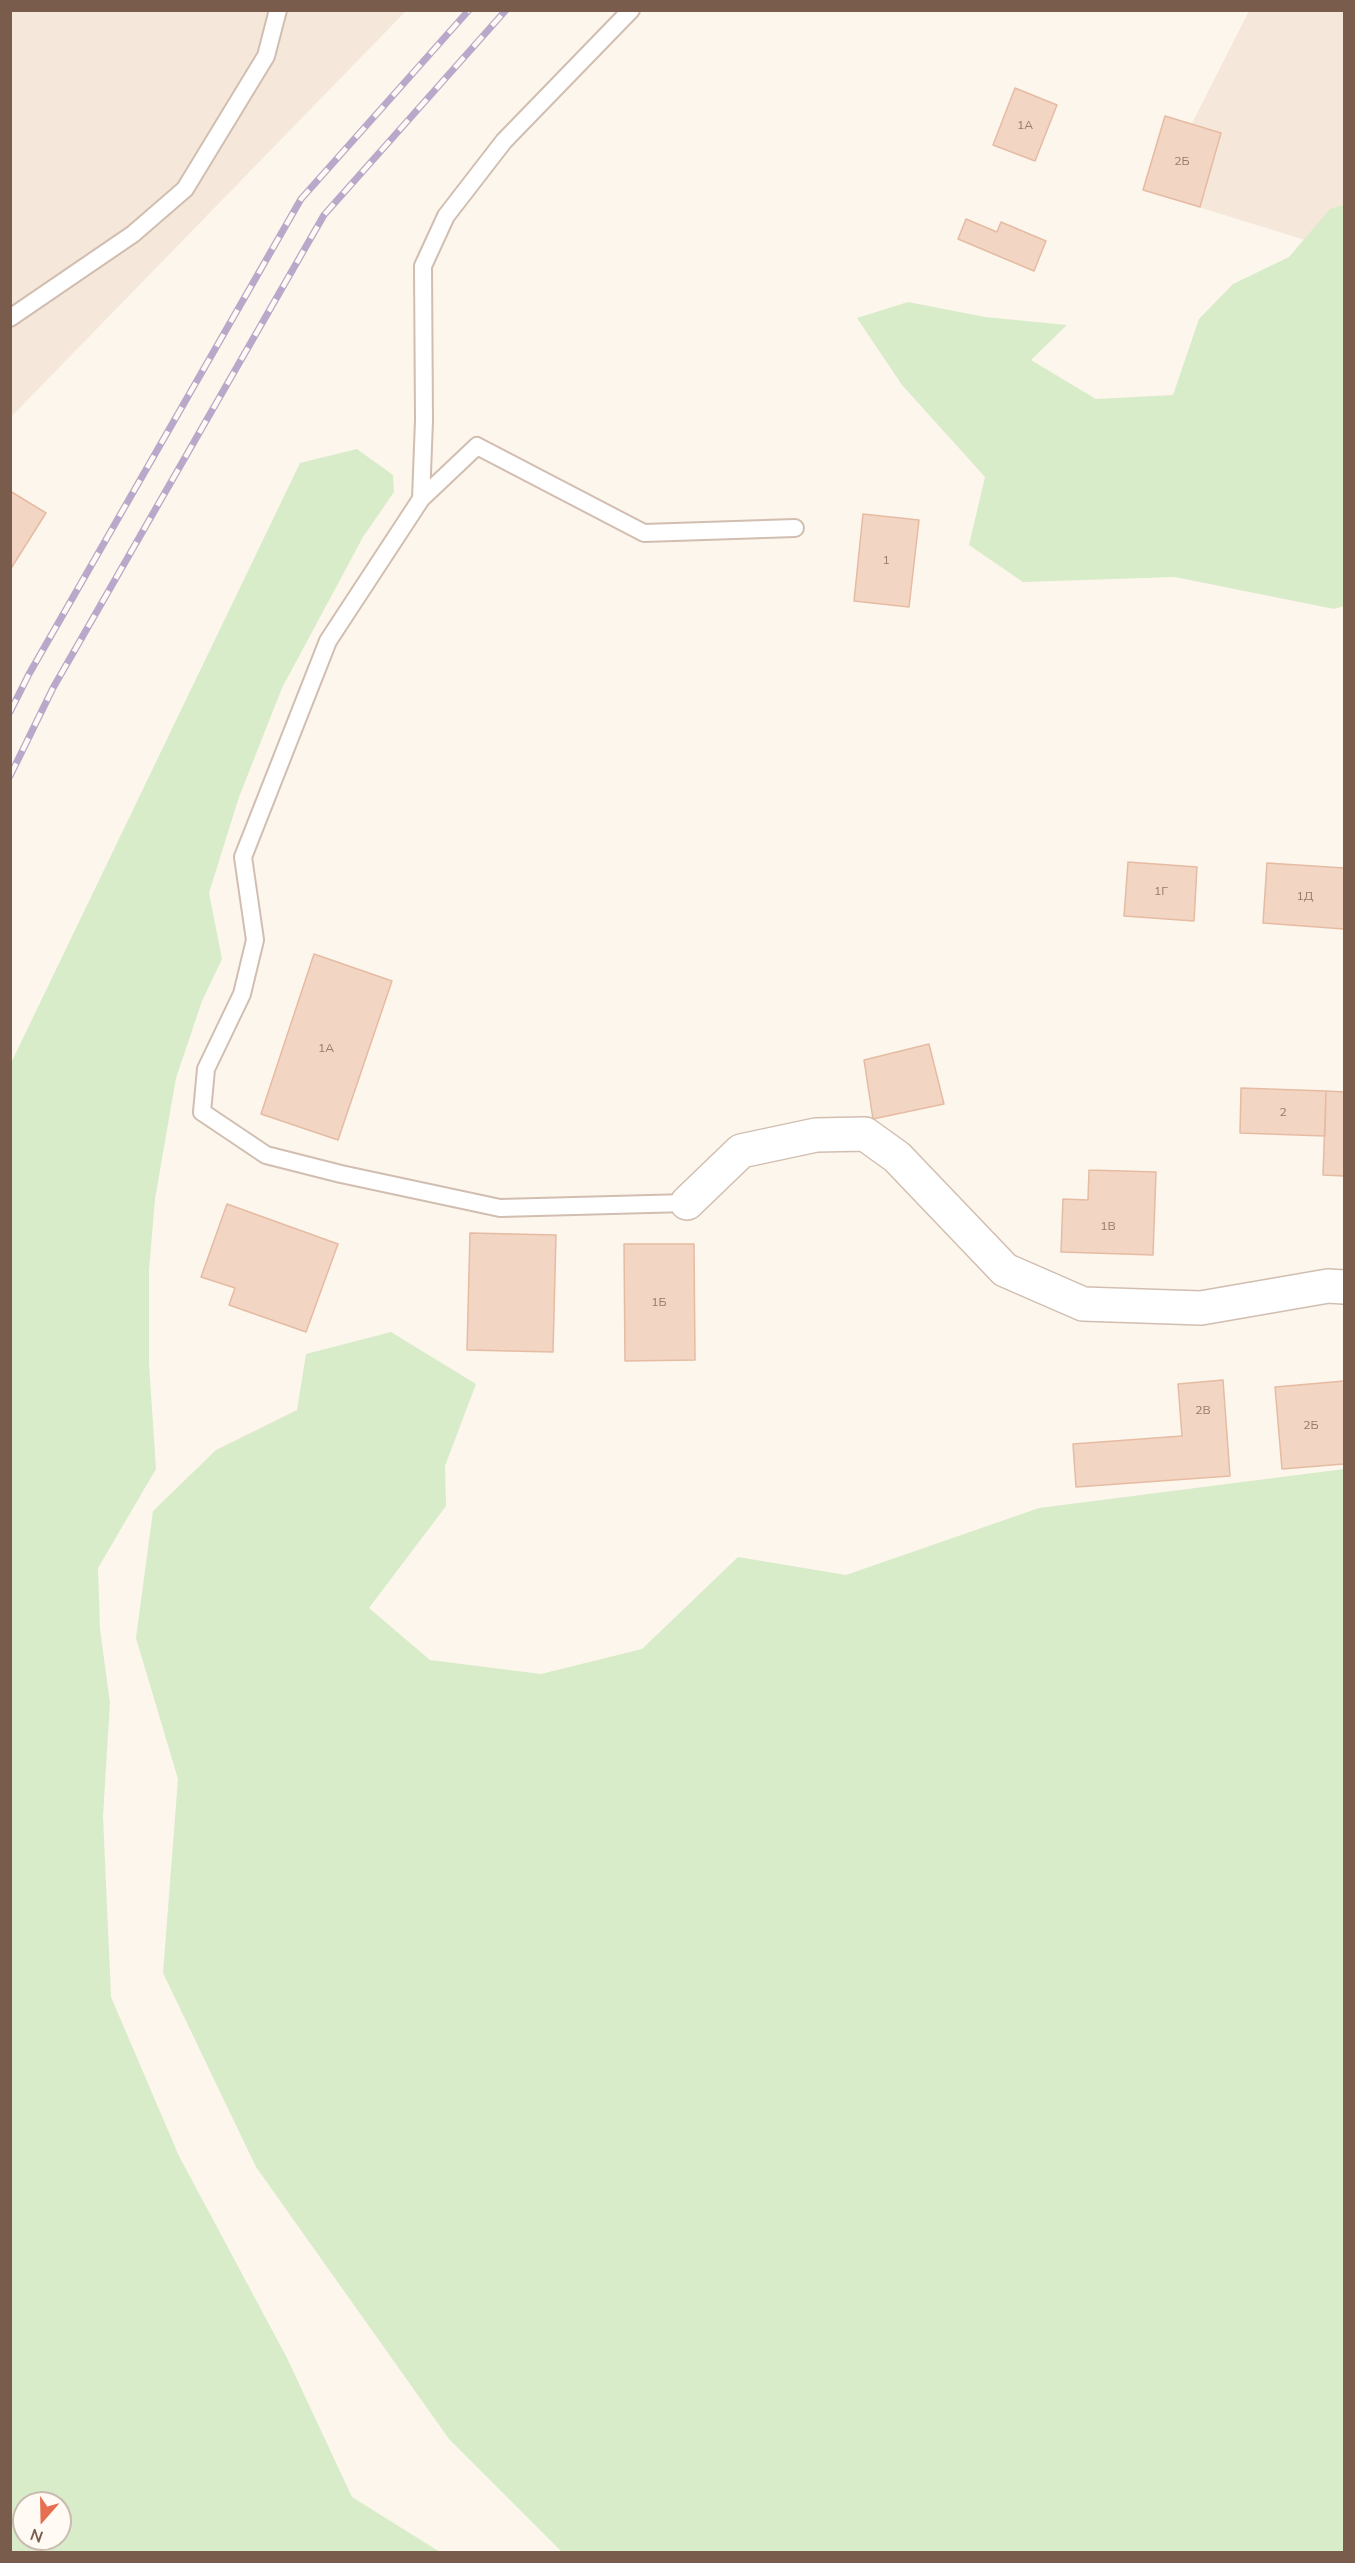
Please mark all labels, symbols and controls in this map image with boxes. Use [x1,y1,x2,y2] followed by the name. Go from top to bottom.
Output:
[1017,118,1033,132] house number: 1А
[1174,154,1190,168] house number: 2Б
[882,553,890,567] house number: 1
[1154,884,1168,898] house number: 1Г
[1297,889,1313,903] house number: 1Д
[318,1041,334,1055] house number: 1А
[1279,1105,1287,1119] house number: 2
[1100,1219,1116,1233] house number: 1В
[651,1295,667,1309] house number: 1Б
[1195,1403,1211,1417] house number: 2В
[1303,1418,1319,1432] house number: 2Б
[12,2491,72,2551] north arrow
[27,2525,46,2548] text: N

